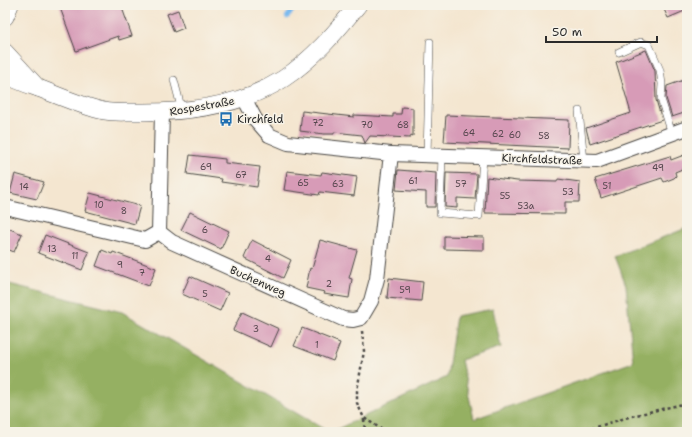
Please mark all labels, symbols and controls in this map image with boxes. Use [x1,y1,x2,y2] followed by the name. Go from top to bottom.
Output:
[546,18,657,44] scale bar
[552,24,582,40] text: 50 m
[168,93,236,120] street label: Rospestraße
[218,111,234,127] bus stop icon: Kirchfeld
[237,112,283,127] place label: Kirchfeld
[312,117,324,129] house number: 72
[361,119,373,131] house number: 70
[397,119,409,131] house number: 68
[463,127,475,139] house number: 64
[492,128,504,140] house number: 62
[509,129,521,141] house number: 60
[538,130,550,142] house number: 58
[501,151,583,168] street label: Kirchfeldstraße
[200,161,212,173] house number: 69
[652,162,664,174] house number: 49
[235,169,247,181] house number: 67
[408,175,418,187] house number: 61
[297,177,309,189] house number: 65
[332,178,344,190] house number: 63
[455,178,467,190] house number: 57
[603,180,611,192] house number: 51
[19,181,29,193] house number: 14
[562,186,574,198] house number: 53
[500,190,510,202] house number: 55
[94,199,104,211] house number: 10
[518,200,535,212] house number: 53a
[121,205,127,217] house number: 8
[202,224,208,236] house number: 6
[47,243,57,255] house number: 13
[71,250,79,262] house number: 11
[265,253,271,265] house number: 4
[117,259,123,271] house number: 9
[227,262,288,301] street label: Buchenweg
[139,267,145,279] house number: 7
[326,278,332,290] house number: 2
[399,284,411,296] house number: 59
[202,288,208,300] house number: 5
[253,323,259,335] house number: 3
[315,339,319,351] house number: 1

